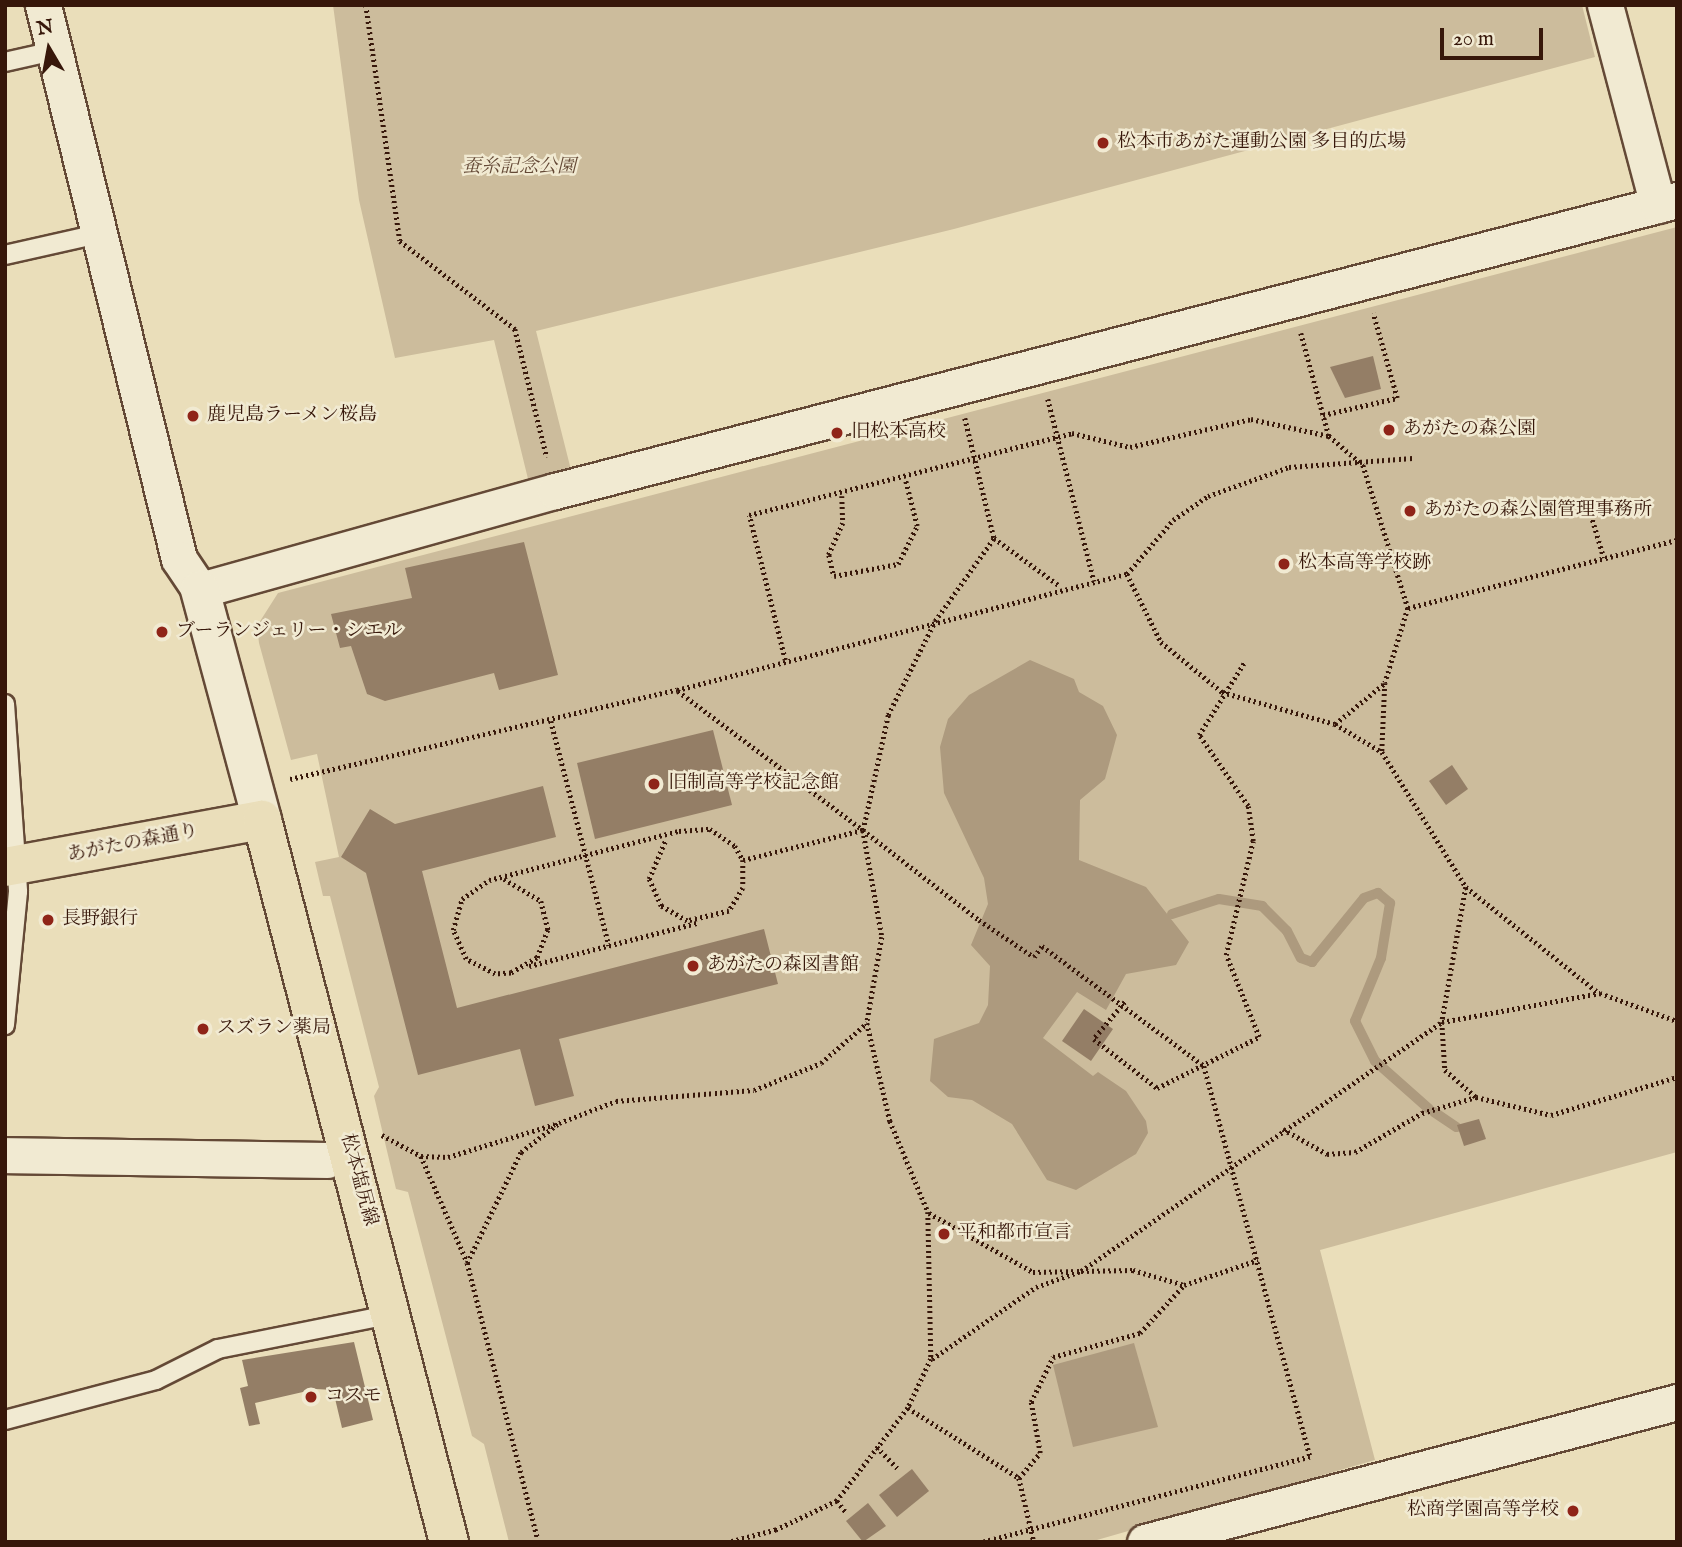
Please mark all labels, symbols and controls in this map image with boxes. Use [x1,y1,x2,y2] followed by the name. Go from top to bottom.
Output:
[14,14,84,84] north arrow
[1444,14,1547,58] scale bar
[35,15,56,42] text: N
[1453,26,1494,53] text: 20 m
[1117,132,1406,154] place label: 松本市あがた運動公園 多目的広場
[1095,135,1111,151] marker: 松本市あがた運動公園 多目的広場
[462,157,576,179] park label: 蚕糸記念公園
[207,405,378,427] place label: 鹿児島ラーメン桜島
[185,408,201,424] marker: 鹿児島ラーメン桜島
[1403,419,1536,441] place label: あがたの森公園
[851,422,946,444] place label: 旧松本高校
[1381,422,1397,438] marker: あがたの森公園
[829,425,845,441] marker: 旧松本高校
[1424,500,1652,522] place label: あがたの森公園管理事務所
[1402,503,1418,519] marker: あがたの森公園管理事務所
[1298,553,1431,575] place label: 松本高等学校跡
[1276,556,1292,572] marker: 松本高等学校跡
[176,621,403,643] place label: ブーランジェリー・シエル
[154,624,170,640] marker: ブーランジェリー・シエル
[668,773,839,795] place label: 旧制高等学校記念館
[646,776,662,792] marker: 旧制高等学校記念館
[66,820,200,868] street label: あがたの森通り
[62,909,138,931] place label: 長野銀行
[40,912,56,928] marker: 長野銀行
[707,955,859,977] place label: あがたの森図書館
[685,958,701,974] marker: あがたの森図書館
[217,1018,331,1040] place label: スズラン薬局
[195,1021,211,1037] marker: スズラン薬局
[335,1131,381,1229] street label: 松本塩尻線
[958,1223,1072,1245] place label: 平和都市宣言
[936,1226,952,1242] marker: 平和都市宣言
[325,1386,382,1408] place label: コスモ
[303,1389,319,1405] marker: コスモ
[1407,1500,1559,1522] place label: 松商学園高等学校
[1565,1503,1581,1519] marker: 松商学園高等学校

